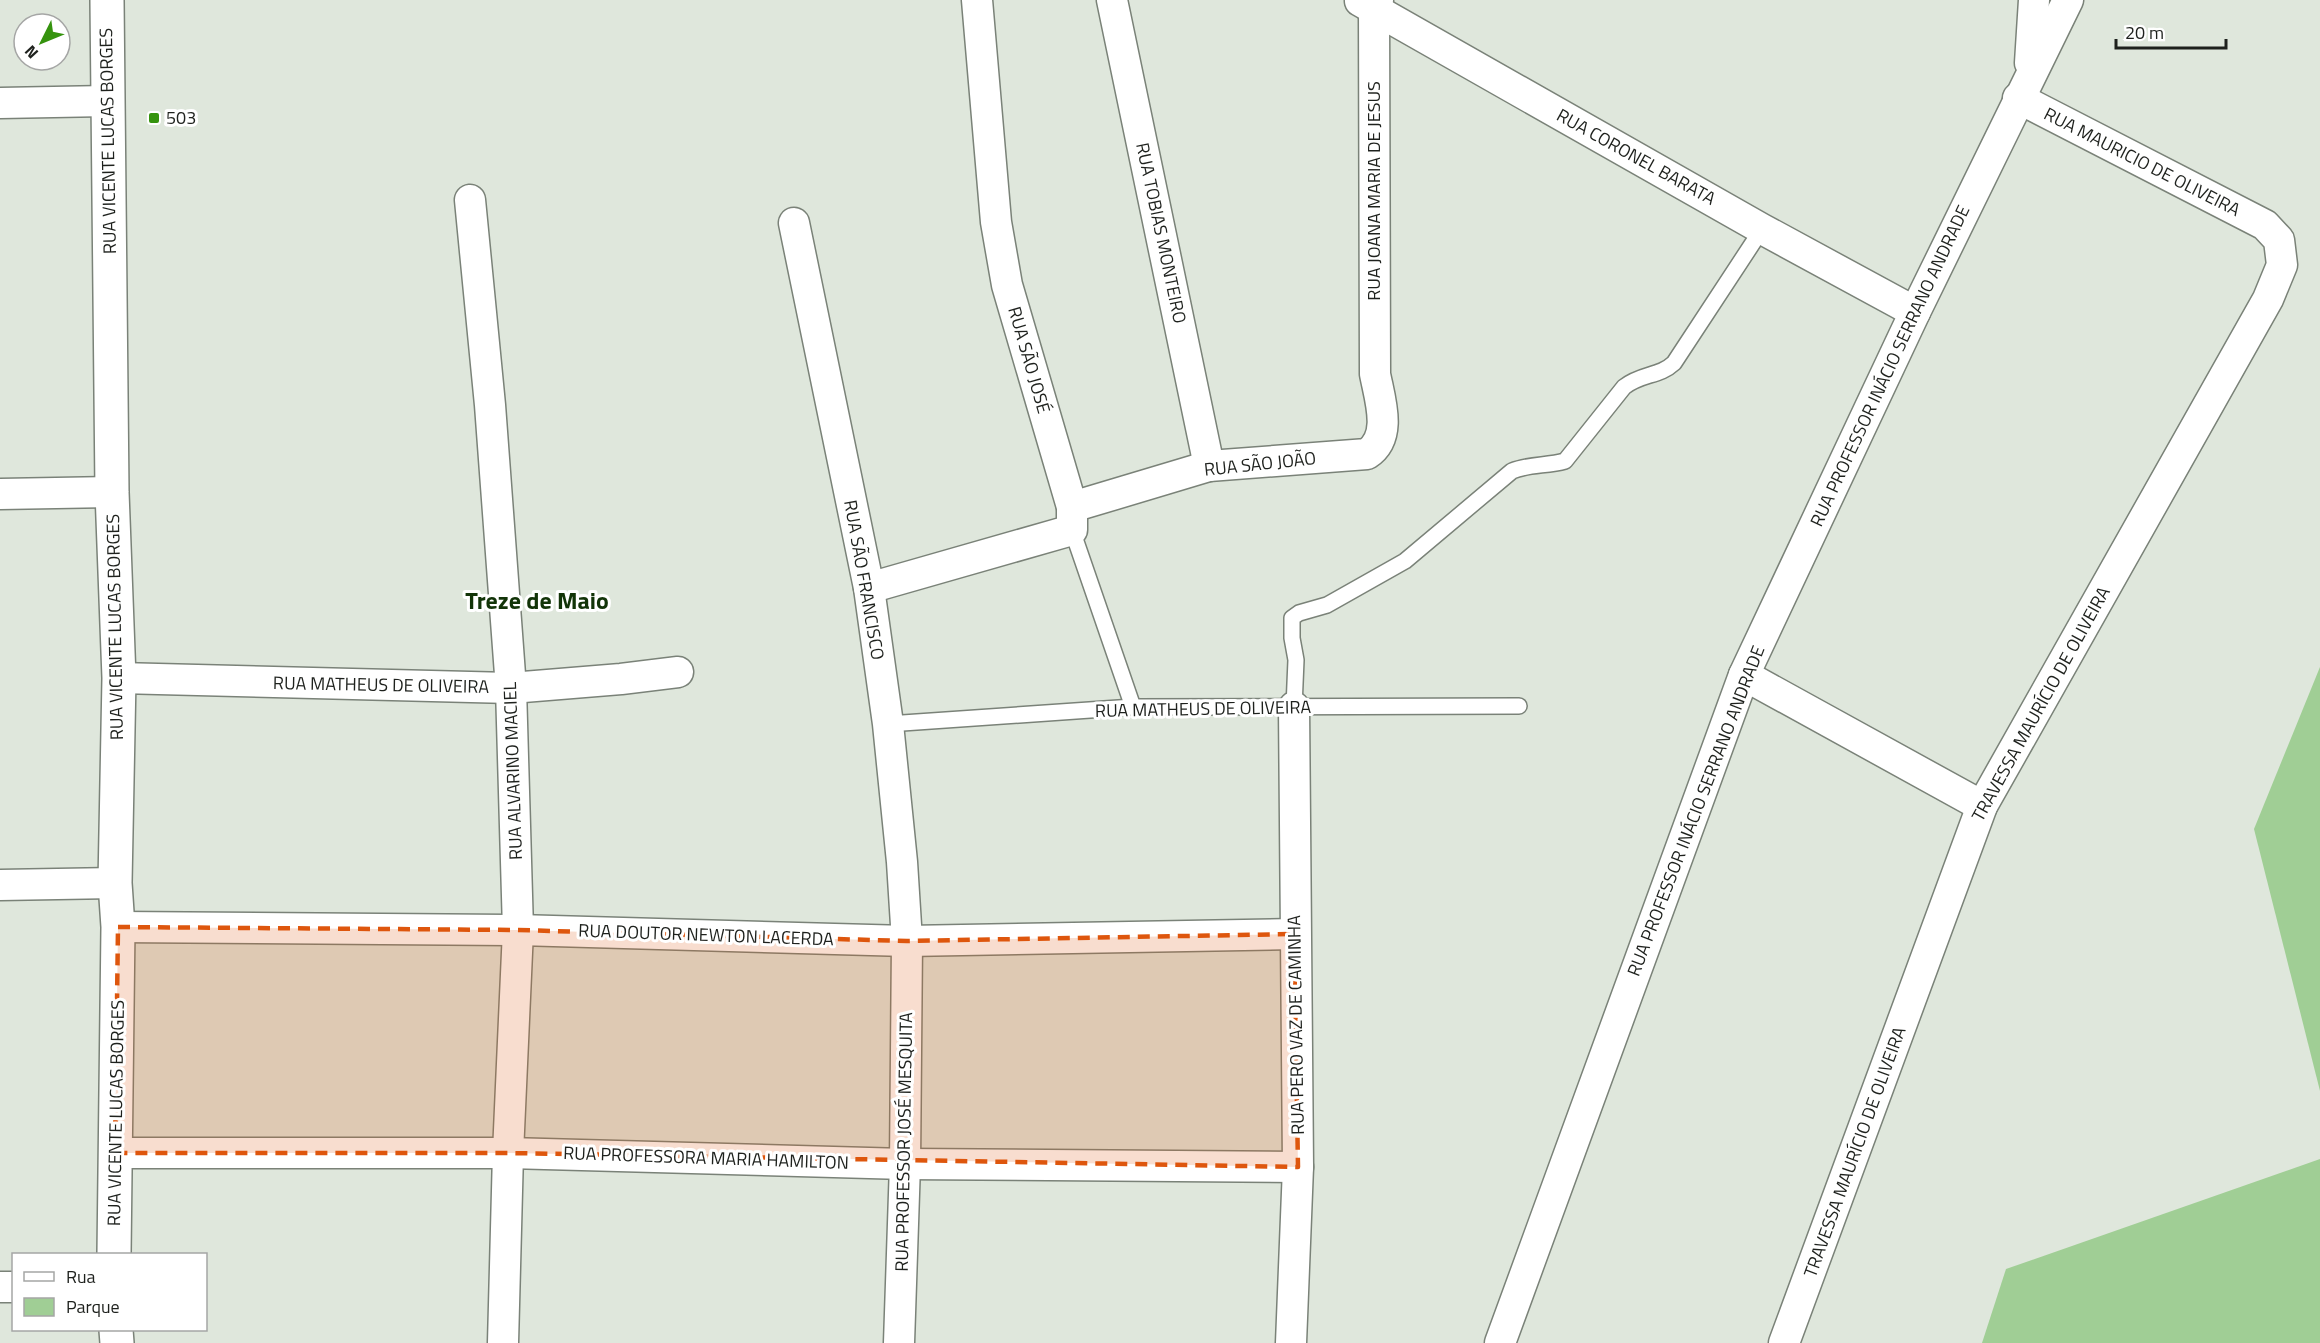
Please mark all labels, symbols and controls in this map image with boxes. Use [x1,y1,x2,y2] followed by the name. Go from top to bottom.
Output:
[12,12,72,72] north arrow
[2116,12,2226,50] scale bar
[2125,19,2164,46] text: 20 m
[92,28,123,254] street label: RUA VICENTE LUCAS BORGES
[18,40,44,64] text: N
[1360,81,1387,301] street label: RUA JOANA MARIA DE JESUS
[2039,100,2245,223] street label: RUA MAURICIO DE OLIVEIRA
[1552,102,1721,212] street label: RUA CORONEL BARATA
[166,104,196,131] place label: 503
[147,111,161,125] marker: 503
[1129,140,1194,326] street label: RUA TOBIAS MONTEIRO
[1803,200,1976,531] street label: RUA PROFESSOR INÁCIO SERRANO ANDRADE
[1001,303,1058,416] street label: RUA SÃO JOSÉ
[1203,444,1317,483] street label: RUA SÃO JOÃO
[837,498,892,662] street label: RUA SÃO FRANCISCO
[99,514,130,740] street label: RUA VICENTE LUCAS BORGES
[1965,581,2117,826] street label: TRAVESSA MAURÍCIO DE OLIVEIRA
[465,582,609,618] district label: Treze de Maio
[1620,642,1771,980] street label: RUA PROFESSOR INÁCIO SERRANO ANDRADE
[273,669,490,700] street label: RUA MATHEUS DE OLIVEIRA
[496,681,529,861] street label: RUA ALVARINO MACIEL
[1095,693,1312,724] street label: RUA MATHEUS DE OLIVEIRA
[1280,915,1311,1135] street label: RUA PERO VAZ DE CAMINHA
[578,917,834,952] street label: RUA DOUTOR NEWTON LACERDA
[100,1000,131,1226] street label: RUA VICENTE LUCAS BORGES
[888,1012,919,1272] street label: RUA PROFESSOR JOSÉ MESQUITA
[1797,1022,1913,1281] street label: TRAVESSA MAURÍCIO DE OLIVEIRA
[563,1139,849,1176] street label: RUA PROFESSORA MARIA HAMILTON
[12,1253,207,1331] legend
[66,1263,96,1290] text: Rua
[66,1293,120,1320] text: Parque

